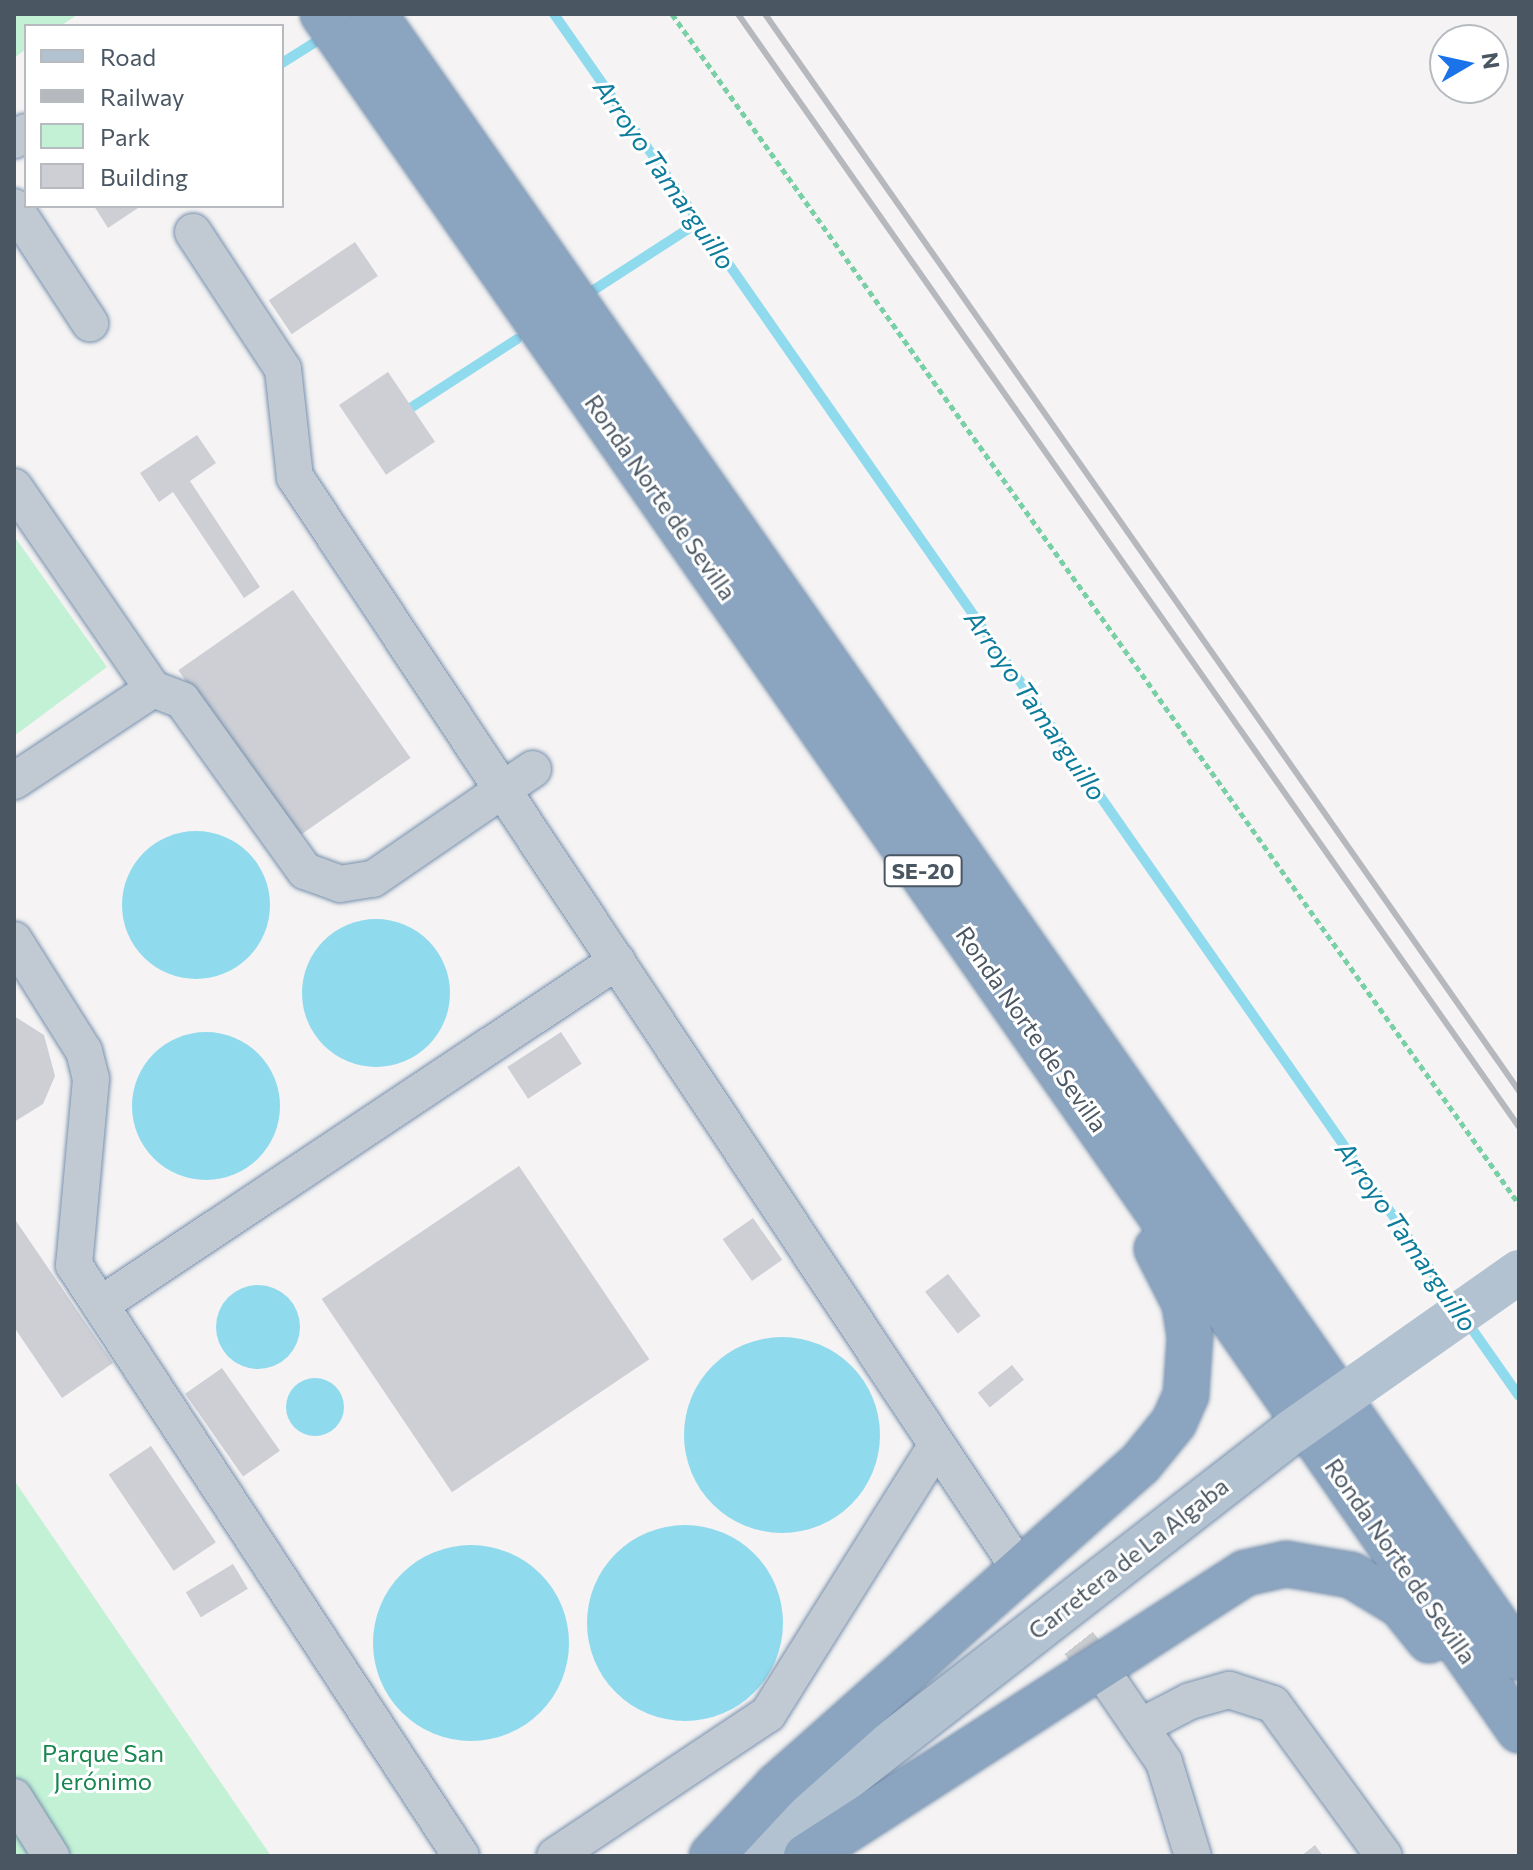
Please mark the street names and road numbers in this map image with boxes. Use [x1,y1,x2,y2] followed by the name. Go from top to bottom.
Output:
[579,389,743,605] street label: Ronda Norte de Sevilla
[883,853,963,889] road number: SE-20
[950,921,1114,1137] street label: Ronda Norte de Sevilla
[1319,1453,1483,1669] street label: Ronda Norte de Sevilla
[1022,1471,1234,1645] street label: Carretera de La Algaba

